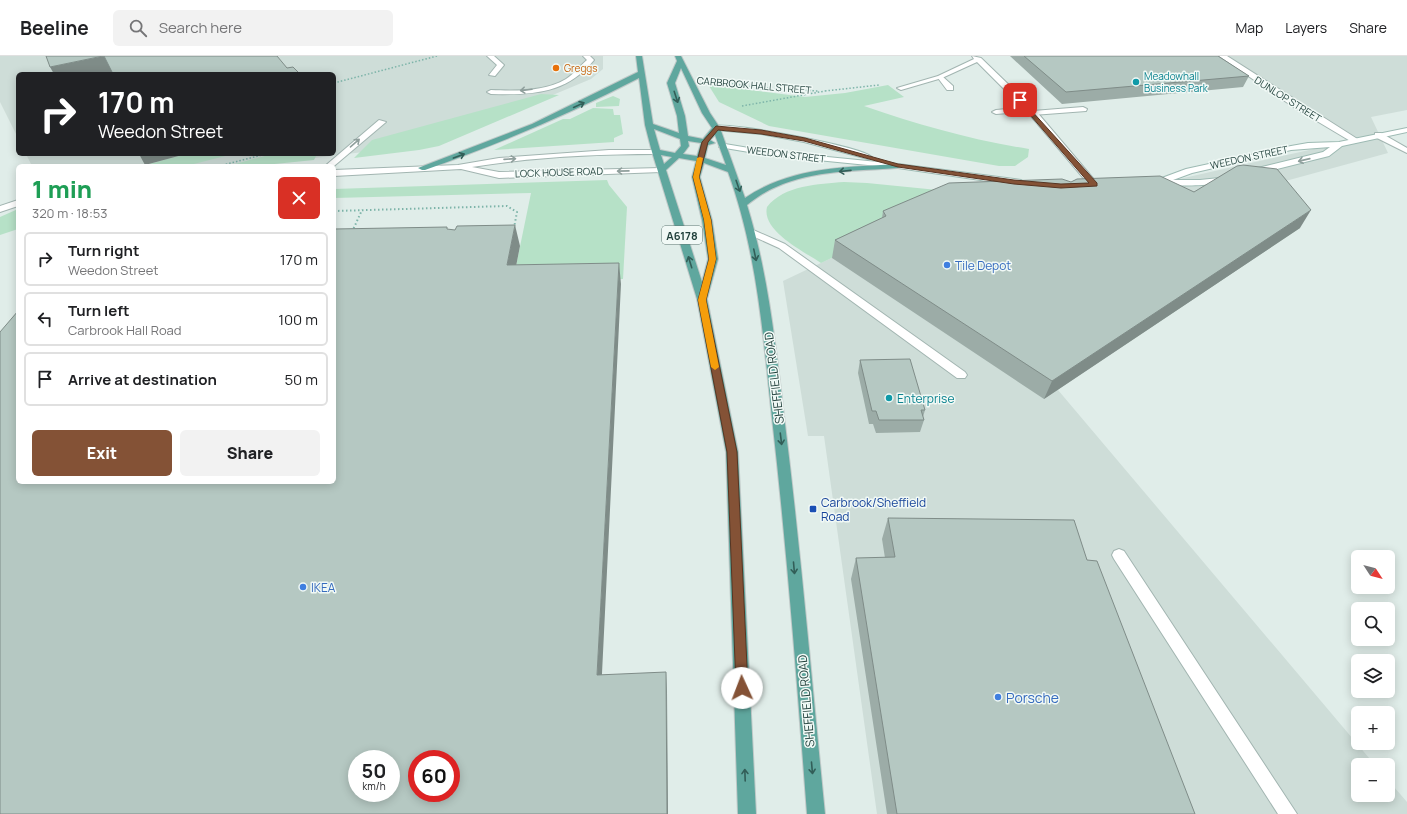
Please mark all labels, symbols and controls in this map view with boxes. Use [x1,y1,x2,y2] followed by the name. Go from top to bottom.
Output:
[113,10,393,46] search box
[20,15,89,41] text: Beeline
[127,17,149,39] icon: search
[159,17,242,38] text: Search here
[1235,18,1263,37] text: Map
[1285,18,1327,37] text: Layers
[1349,18,1387,37] text: Share
[564,61,598,75] place label: Greggs
[551,63,561,73] marker: Greggs
[1144,69,1209,95] place label: Meadowhall Business Park
[696,73,812,97] street label: CARBROOK HALL STREET
[1252,73,1324,125] street label: DUNLOP STREET
[1131,77,1141,87] marker: Meadowhall Business Park
[98,83,174,121] text: 170 m
[1003,83,1037,117] pin
[519,87,532,94] one-way arrow
[32,88,84,140] icon: right
[1009,89,1031,111] icon: arrive
[672,91,680,103] one-way arrow
[573,101,585,108] one-way arrow
[98,119,223,143] text: Weedon Street
[349,139,359,148] one-way arrow
[746,142,826,166] street label: WEEDON STREET
[1209,142,1289,172] street label: WEEDON STREET
[453,151,465,159] one-way arrow
[503,156,516,163] one-way arrow
[1298,156,1311,164] one-way arrow
[515,163,604,181] street label: LOCK HOUSE ROAD
[617,167,630,174] one-way arrow
[839,167,852,175] one-way arrow
[32,172,92,205] text: 1 min
[278,177,320,219] button: close
[734,180,742,192] one-way arrow
[32,204,108,222] text: 320 m · 18:53
[662,226,702,244] road number: A6178
[68,240,139,261] text: Turn right
[34,248,56,270] icon: right
[752,248,760,261] one-way arrow
[280,249,318,270] text: 170 m
[686,256,693,269] one-way arrow
[955,257,1011,274] place label: Tile Depot
[942,260,952,270] marker: Tile Depot
[68,261,158,279] text: Weedon Street
[68,300,130,321] text: Turn left
[34,308,56,330] icon: left
[278,309,318,330] text: 100 m
[68,321,182,339] text: Carbrook Hall Road
[760,331,788,425] street label: SHEFFIELD ROAD
[34,368,56,390] icon: arrive
[68,369,217,390] text: Arrive at destination
[284,369,318,390] text: 50 m
[897,390,954,407] place label: Enterprise
[884,393,894,403] marker: Enterprise
[32,430,172,476] button: Exit
[180,430,320,476] button: Share
[777,432,785,445] one-way arrow
[821,494,926,525] place label: Carbrook/Sheffield Road
[808,504,818,514] marker: Carbrook/Sheffield Road
[1351,550,1395,594] north arrow
[1351,550,1395,802] map controls
[791,562,798,575] one-way arrow
[311,579,336,596] place label: IKEA
[298,582,308,592] marker: IKEA
[1351,602,1395,646] button: search
[794,654,818,748] street label: SHEFFIELD ROAD
[1351,654,1395,698] button: layers
[721,667,763,709] position arrow
[1006,688,1059,707] place label: Porsche
[993,692,1003,702] marker: Porsche
[1351,706,1395,750] button: +
[408,750,460,802] speed limit sign: 60
[362,757,386,784] text: 50
[1351,758,1395,802] button: −
[809,761,816,774] one-way arrow
[742,769,749,782] one-way arrow
[362,779,386,793] text: km/h

